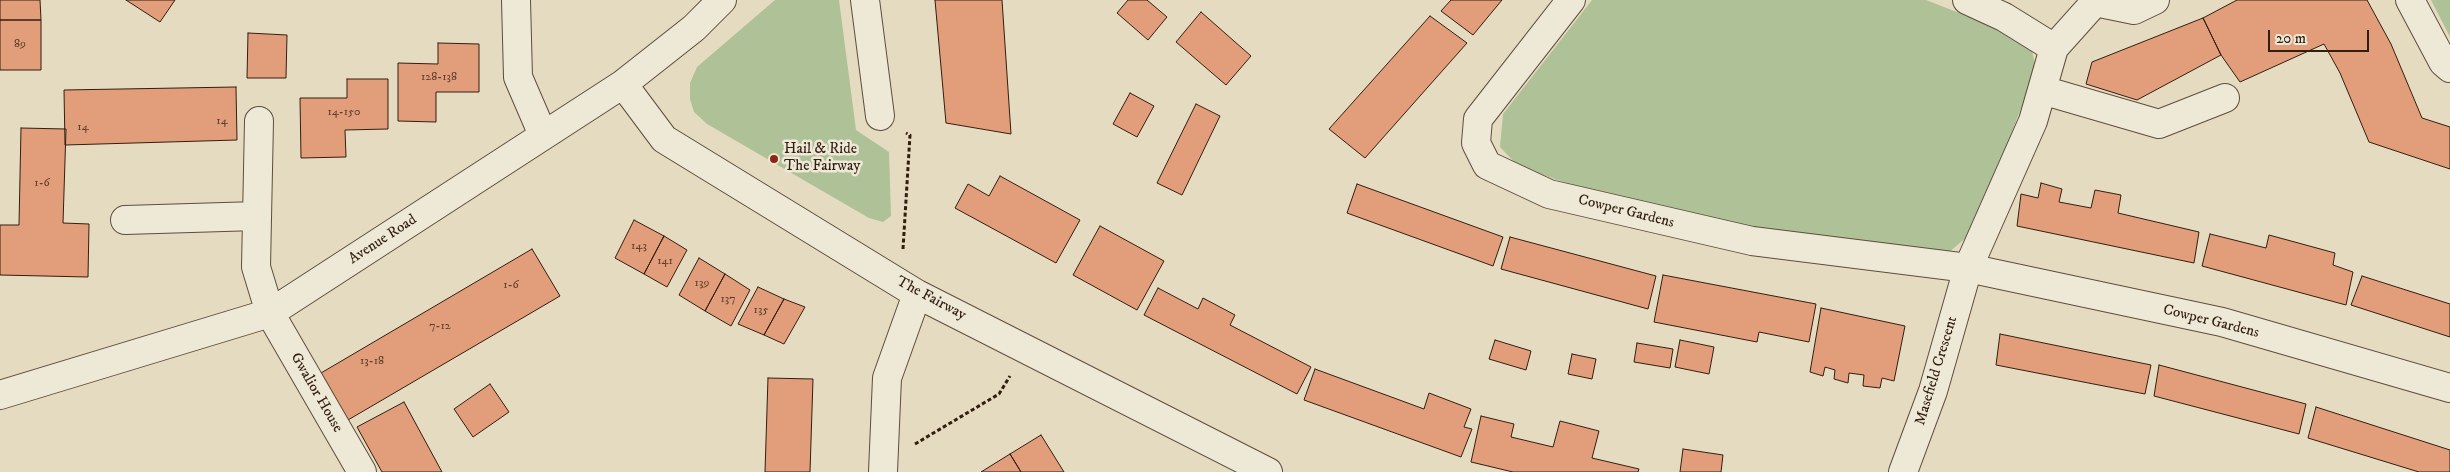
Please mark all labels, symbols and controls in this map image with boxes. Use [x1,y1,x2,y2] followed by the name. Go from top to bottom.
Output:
[2270,20,2371,52] scale bar
[2276,29,2306,48] text: 20 m
[14,38,26,52] house number: 89
[421,71,457,85] house number: 128-138
[328,106,360,120] house number: 14-150
[216,115,228,129] house number: 14
[77,121,89,135] house number: 14
[784,141,860,176] place label: Hail & Ride The Fairway
[768,153,780,165] marker: Hail & Ride The Fairway
[34,177,50,191] house number: 1-6
[1576,191,1676,233] street label: Cowper Gardens
[346,211,420,269] street label: Avenue Road
[631,240,647,254] house number: 143
[657,255,673,269] house number: 141
[893,273,969,325] street label: The Fairway
[695,277,709,291] house number: 139
[503,279,519,293] house number: 1-6
[720,293,736,307] house number: 137
[2161,301,2261,343] street label: Cowper Gardens
[754,304,768,318] house number: 135
[1912,314,1962,428] street label: Masefield Crescent
[429,320,451,334] house number: 7-12
[286,350,346,436] street label: Gwalior House
[360,355,384,369] house number: 13-18

